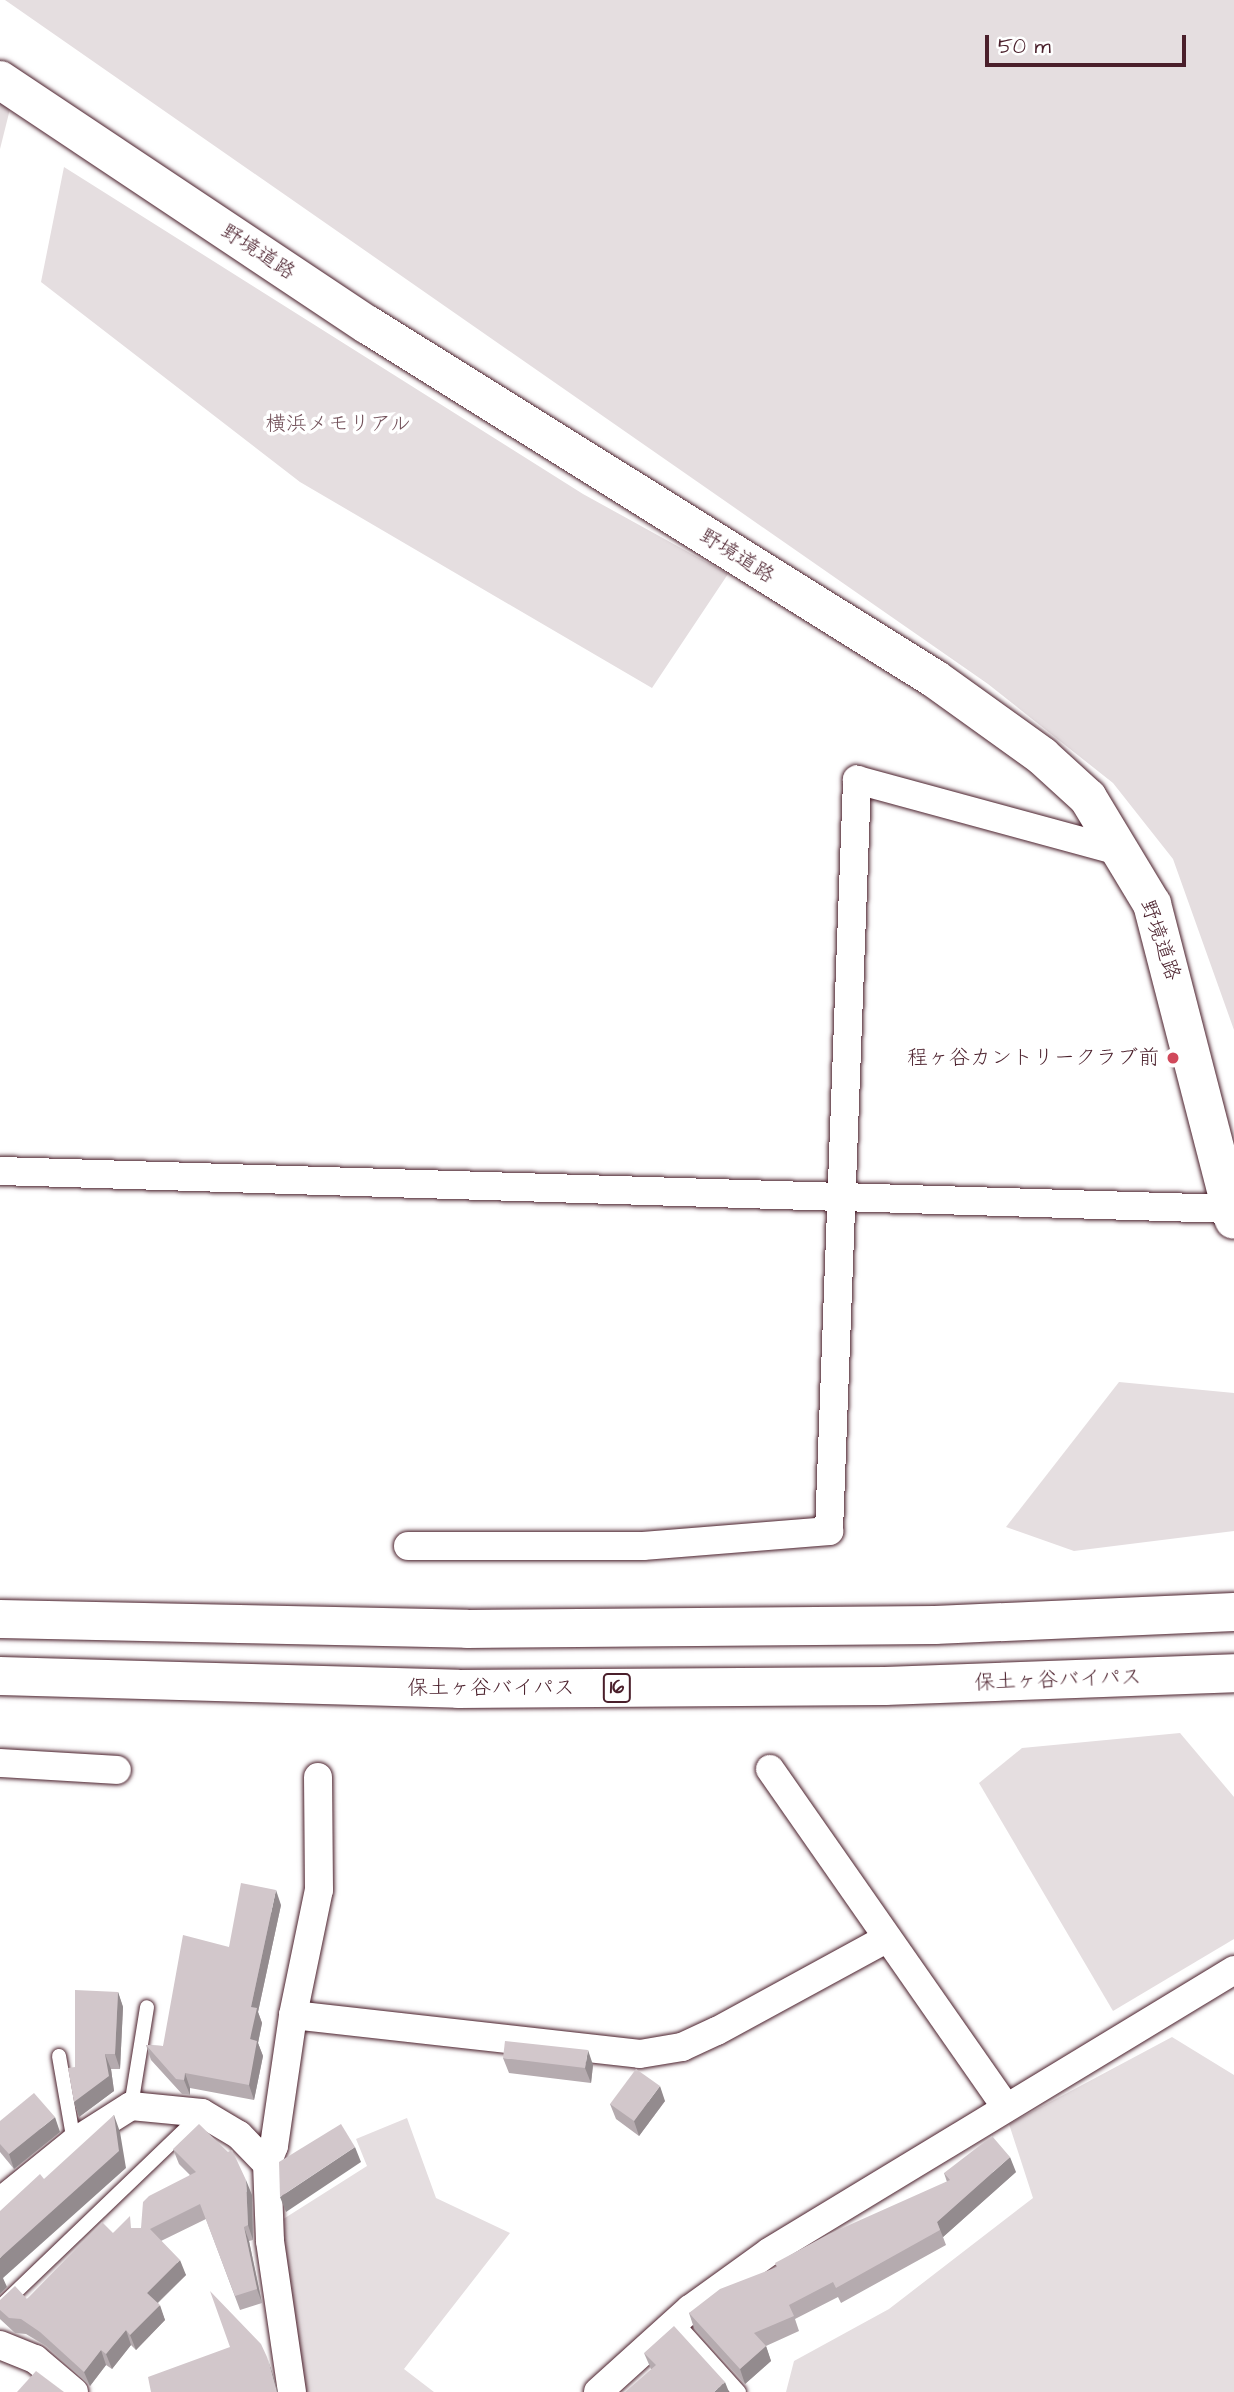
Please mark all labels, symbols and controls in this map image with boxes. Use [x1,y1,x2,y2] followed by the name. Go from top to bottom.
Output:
[989,21,1190,65] scale bar
[998,32,1051,61] text: 50 m
[216,219,300,285] street label: 野境道路
[265,411,411,437] park label: 横浜メモリアル
[695,523,779,589] street label: 野境道路
[1134,896,1186,984] street label: 野境道路
[907,1045,1159,1071] place label: 程ヶ谷カントリークラブ前
[1165,1050,1181,1066] marker: 程ヶ谷カントリークラブ前
[974,1664,1142,1696] street label: 保土ヶ谷バイパス
[601,1672,633,1704] road number: 16
[407,1675,575,1701] street label: 保土ヶ谷バイパス

